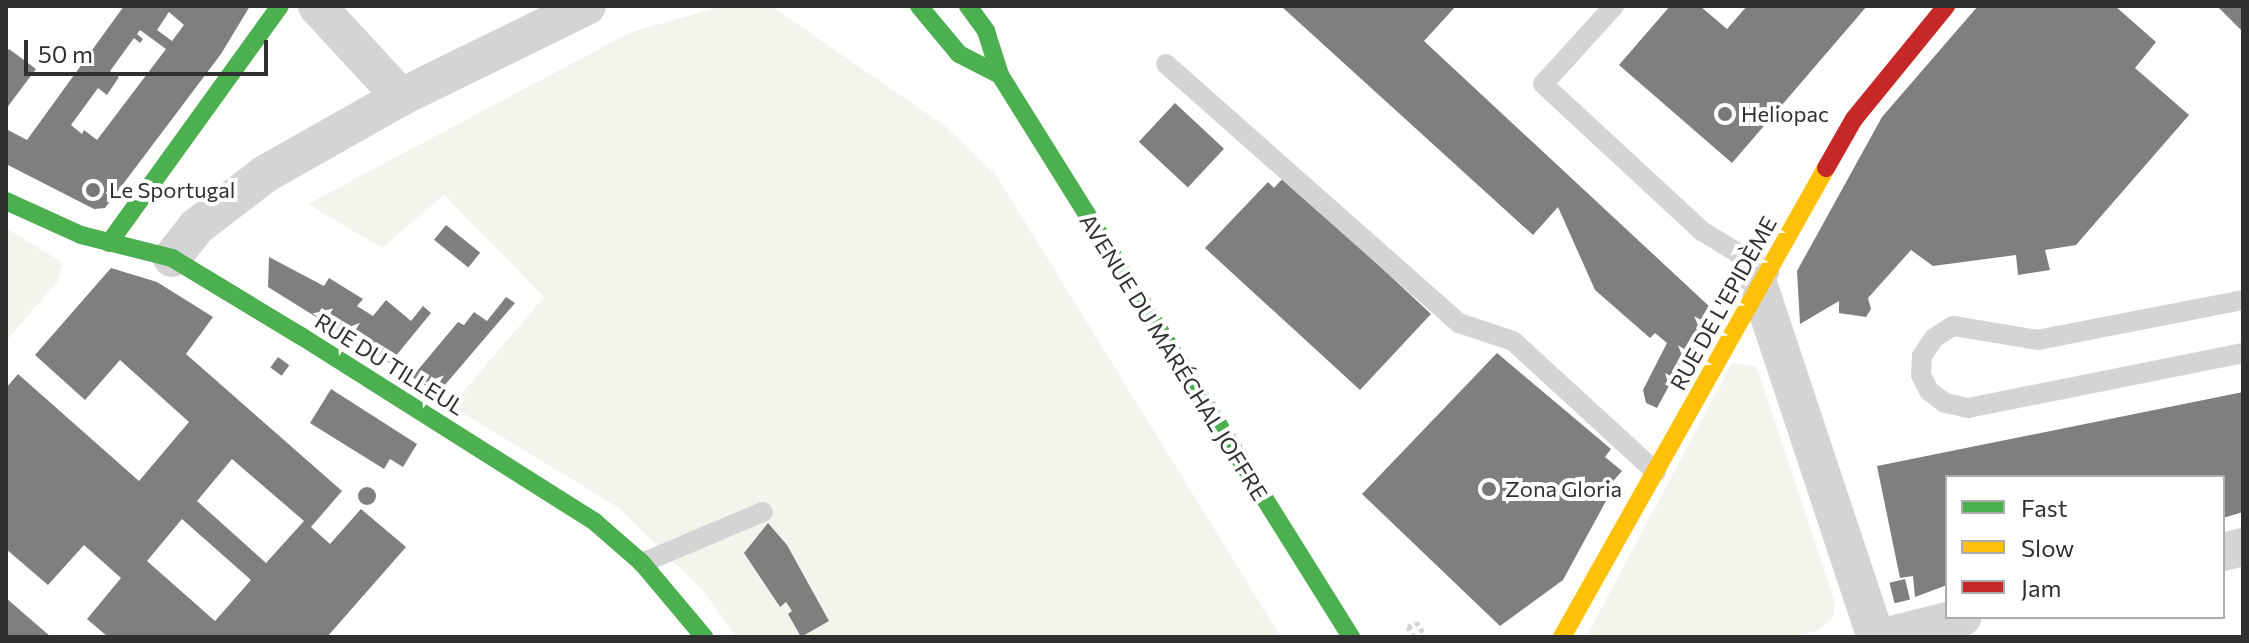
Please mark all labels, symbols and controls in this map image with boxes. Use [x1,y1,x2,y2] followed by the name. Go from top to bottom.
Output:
[28,24,272,74] scale bar
[38,39,93,68] text: 50 m
[1741,101,1829,127] place label: Heliopac
[1716,105,1734,123] marker: Heliopac
[109,177,235,203] place label: Le Sportugal
[84,181,102,199] marker: Le Sportugal
[1075,209,1273,505] street label: AVENUE DU MARÉCHAL JOFFRE
[1664,212,1782,394] street label: RUE DE L'EPIDÈME
[310,307,470,421] street label: RUE DU TILLEUL
[1945,475,2225,619] legend
[1505,476,1622,502] place label: Zona Gloria
[1480,480,1498,498] marker: Zona Gloria
[2021,493,2068,522] text: Fast
[2021,533,2074,562] text: Slow
[2021,573,2061,602] text: Jam

